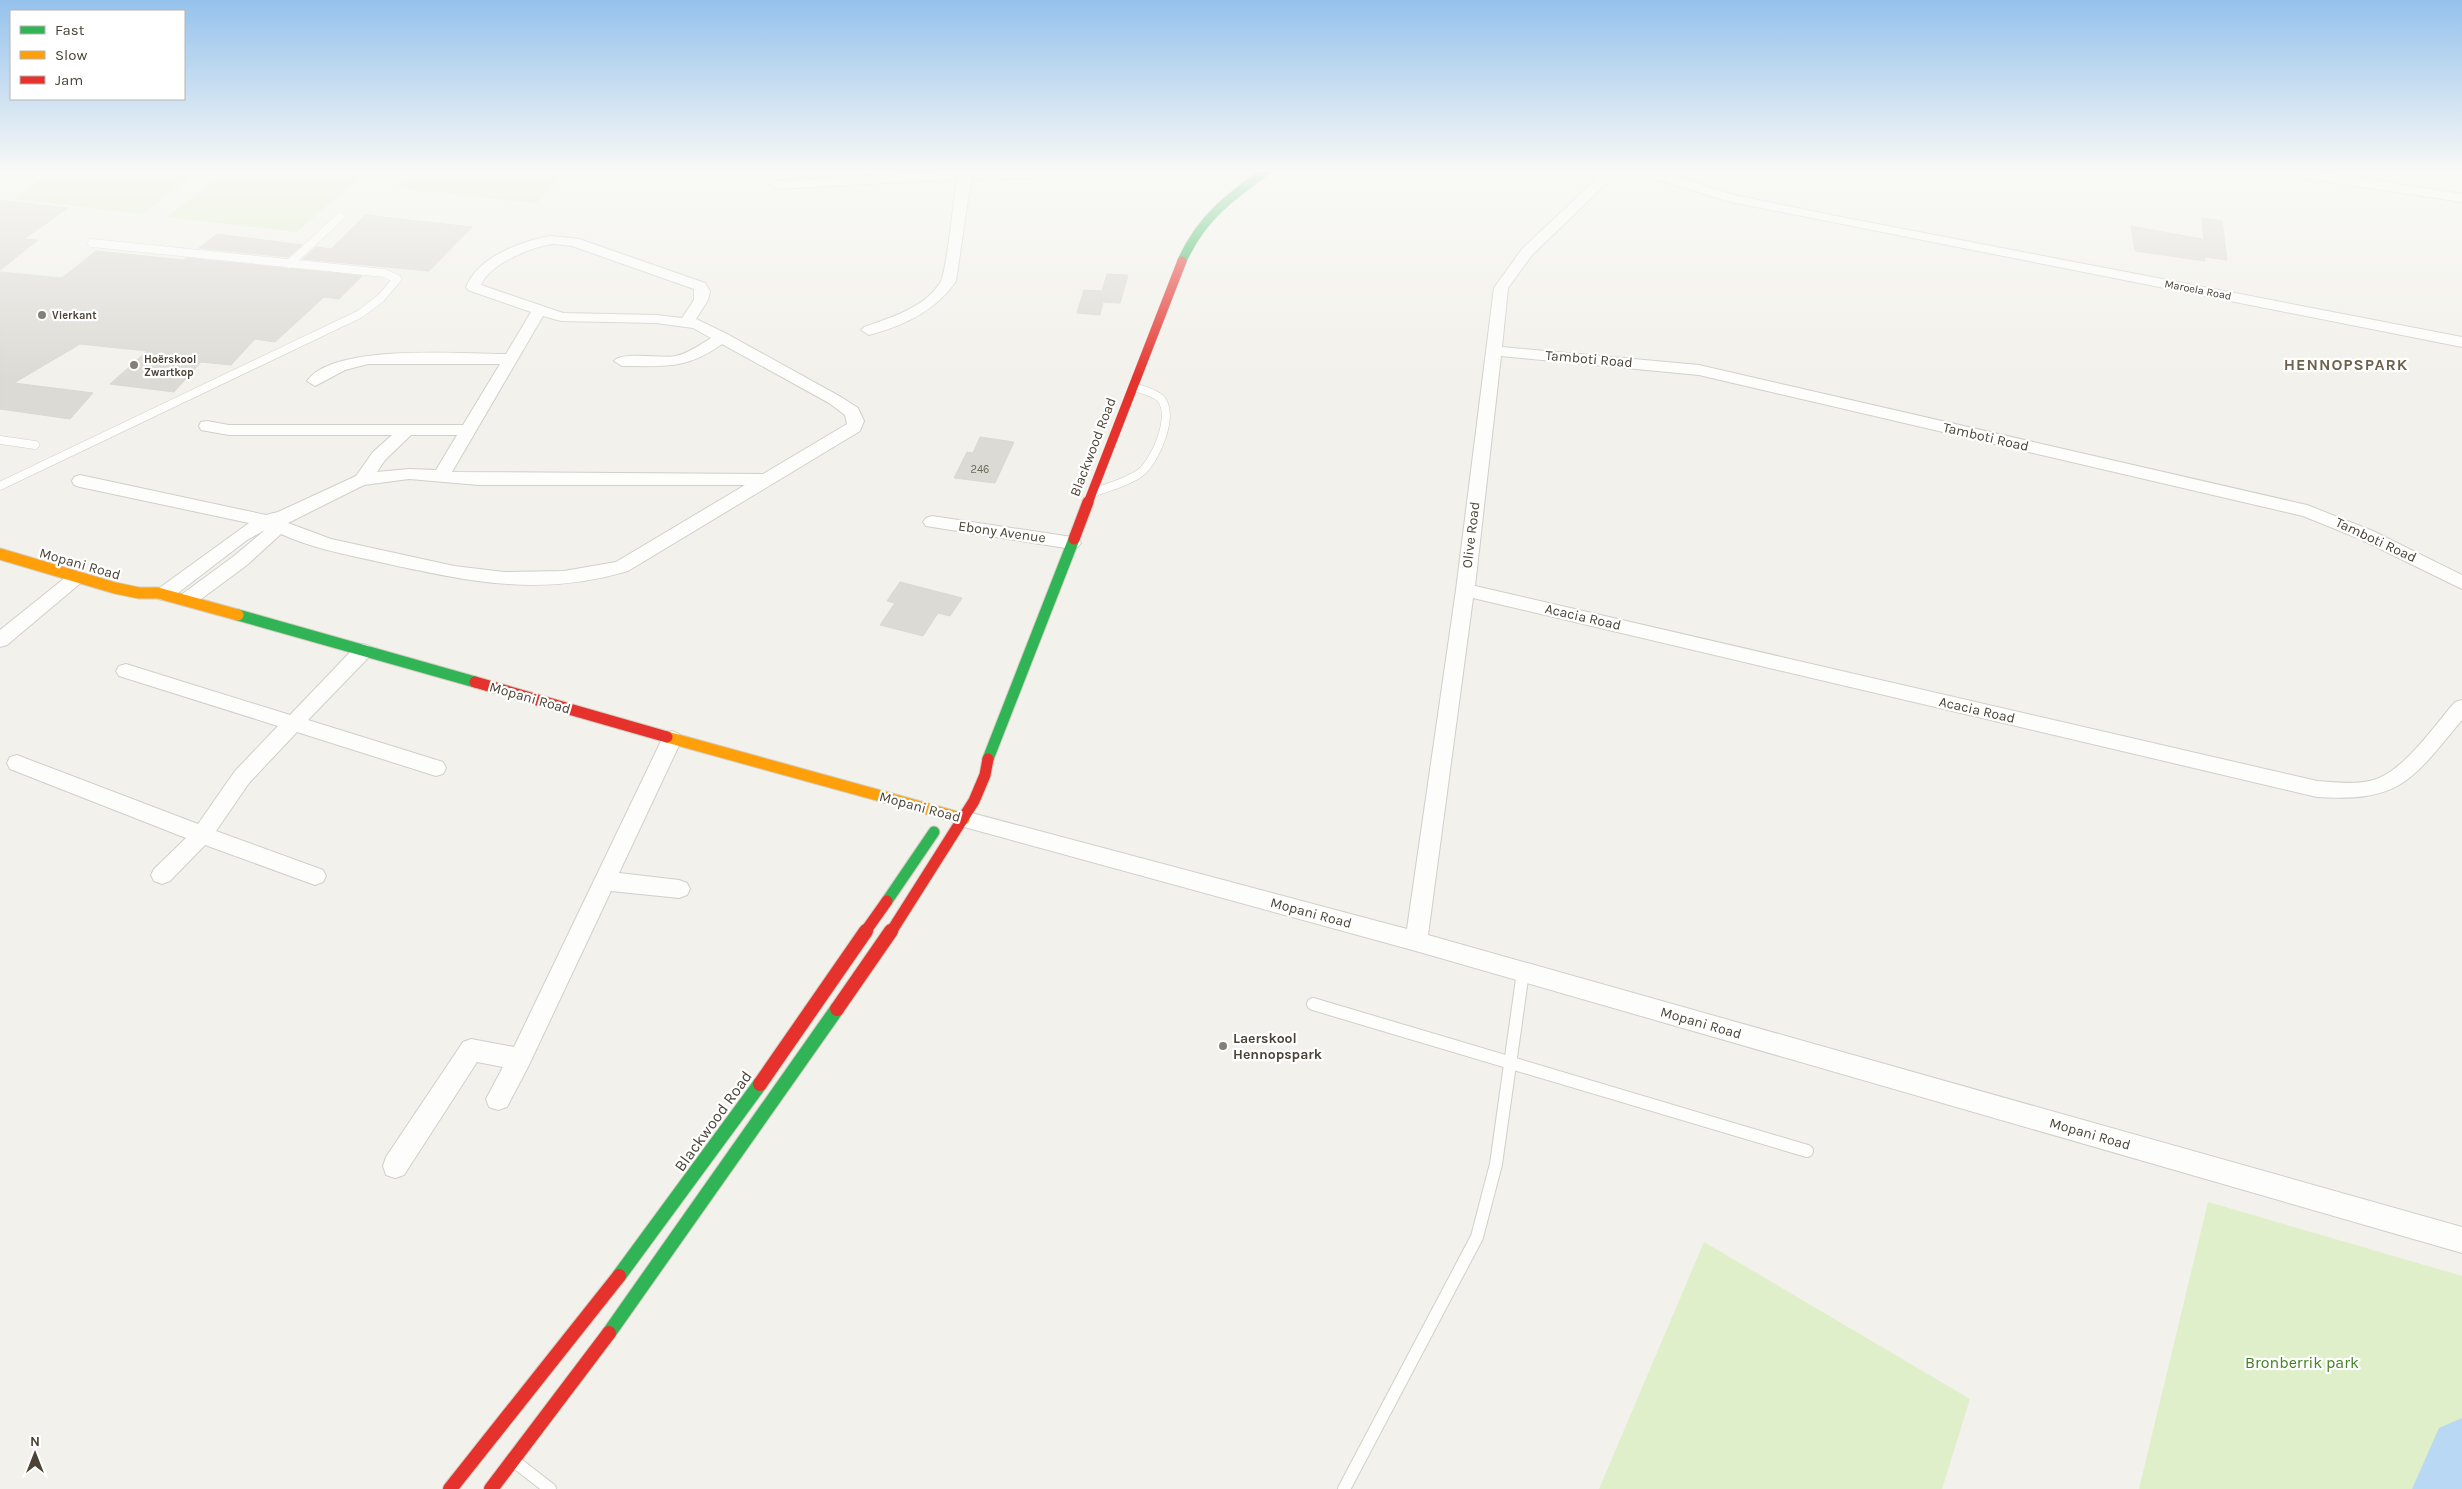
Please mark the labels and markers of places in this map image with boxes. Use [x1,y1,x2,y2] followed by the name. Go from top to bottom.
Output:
[36,309,48,321] marker: Vierkant
[52,309,97,322] place label: Vierkant
[144,353,196,379] place label: Hoërskool Zwartkop
[128,359,140,371] marker: Hoërskool Zwartkop
[1233,1030,1323,1063] place label: Laerskool Hennopspark
[1217,1040,1229,1052] marker: Laerskool Hennopspark

